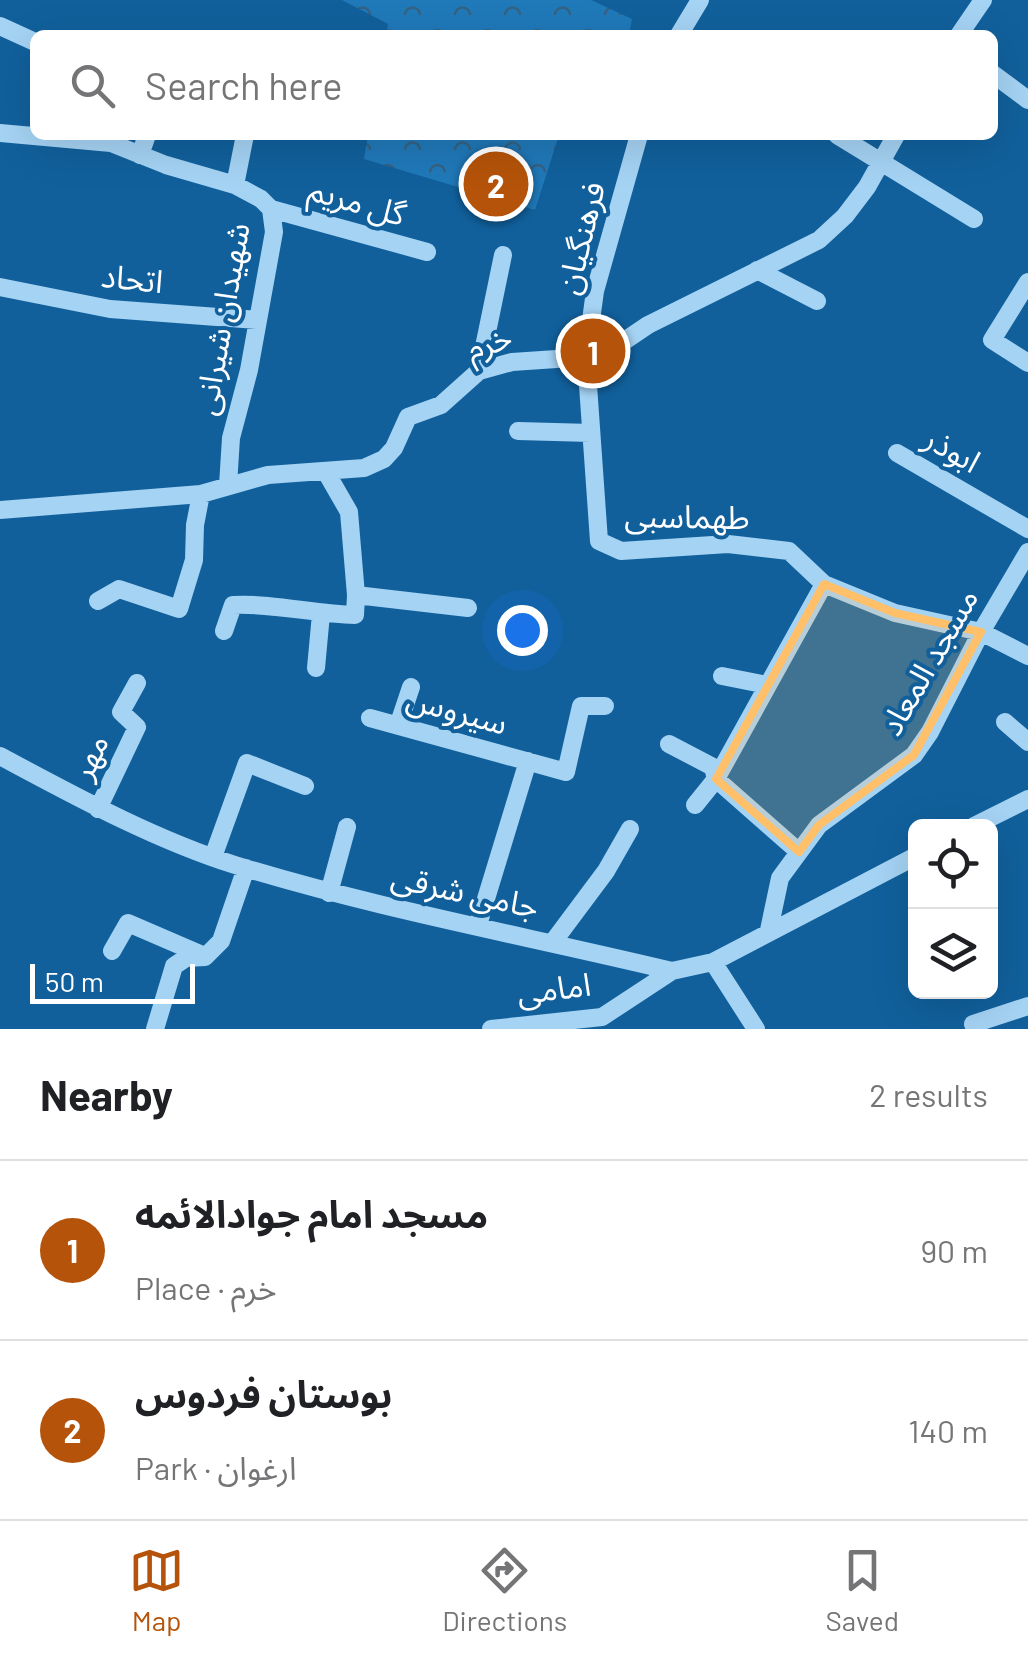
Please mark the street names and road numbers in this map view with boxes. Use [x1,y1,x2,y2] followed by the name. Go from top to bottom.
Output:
[303,168,411,239] street label: گل مریم
[547,177,613,298] street label: فرهنگیان
[184,219,258,418] street label: شهیدان شیرانی
[99,255,165,299] street label: اتحاد
[461,316,518,373] street label: خرم
[916,417,988,481] street label: ابوذر
[624,495,750,536] street label: طهماسبی
[870,581,985,741] street label: مسجد المعاد
[402,677,512,743] street label: سیروس
[61,727,117,787] street label: مهر
[388,856,543,926] street label: جامی شرقی
[515,964,593,1011] street label: امامی

